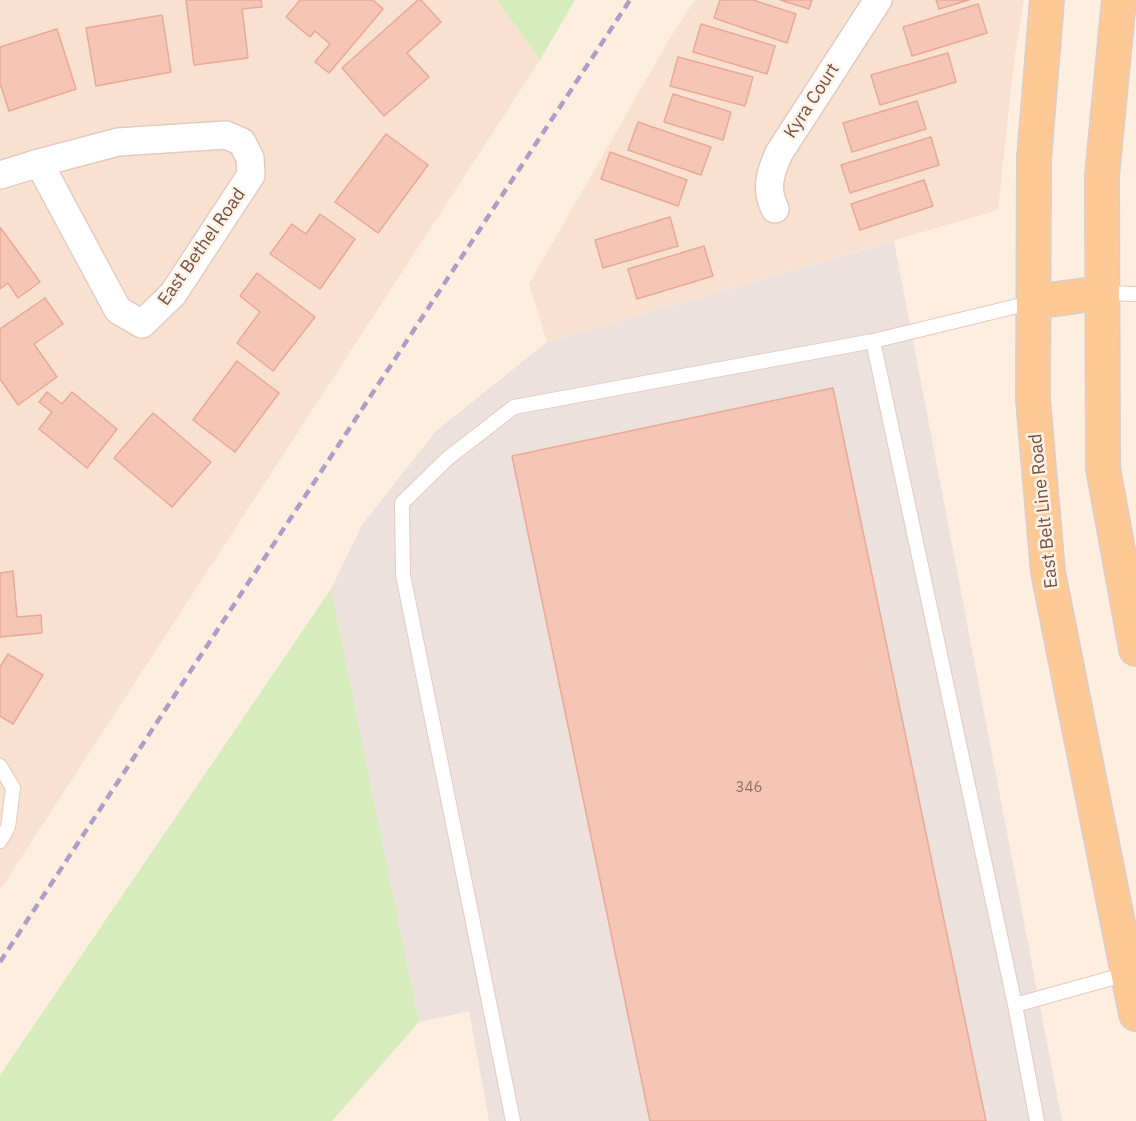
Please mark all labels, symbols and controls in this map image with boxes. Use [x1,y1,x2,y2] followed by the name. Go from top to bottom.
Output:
[780,59,844,143] street label: Kyra Court
[154,184,250,310] street label: East Bethel Road
[1025,433,1063,589] street label: East Belt Line Road
[736,779,762,797] house number: 346

